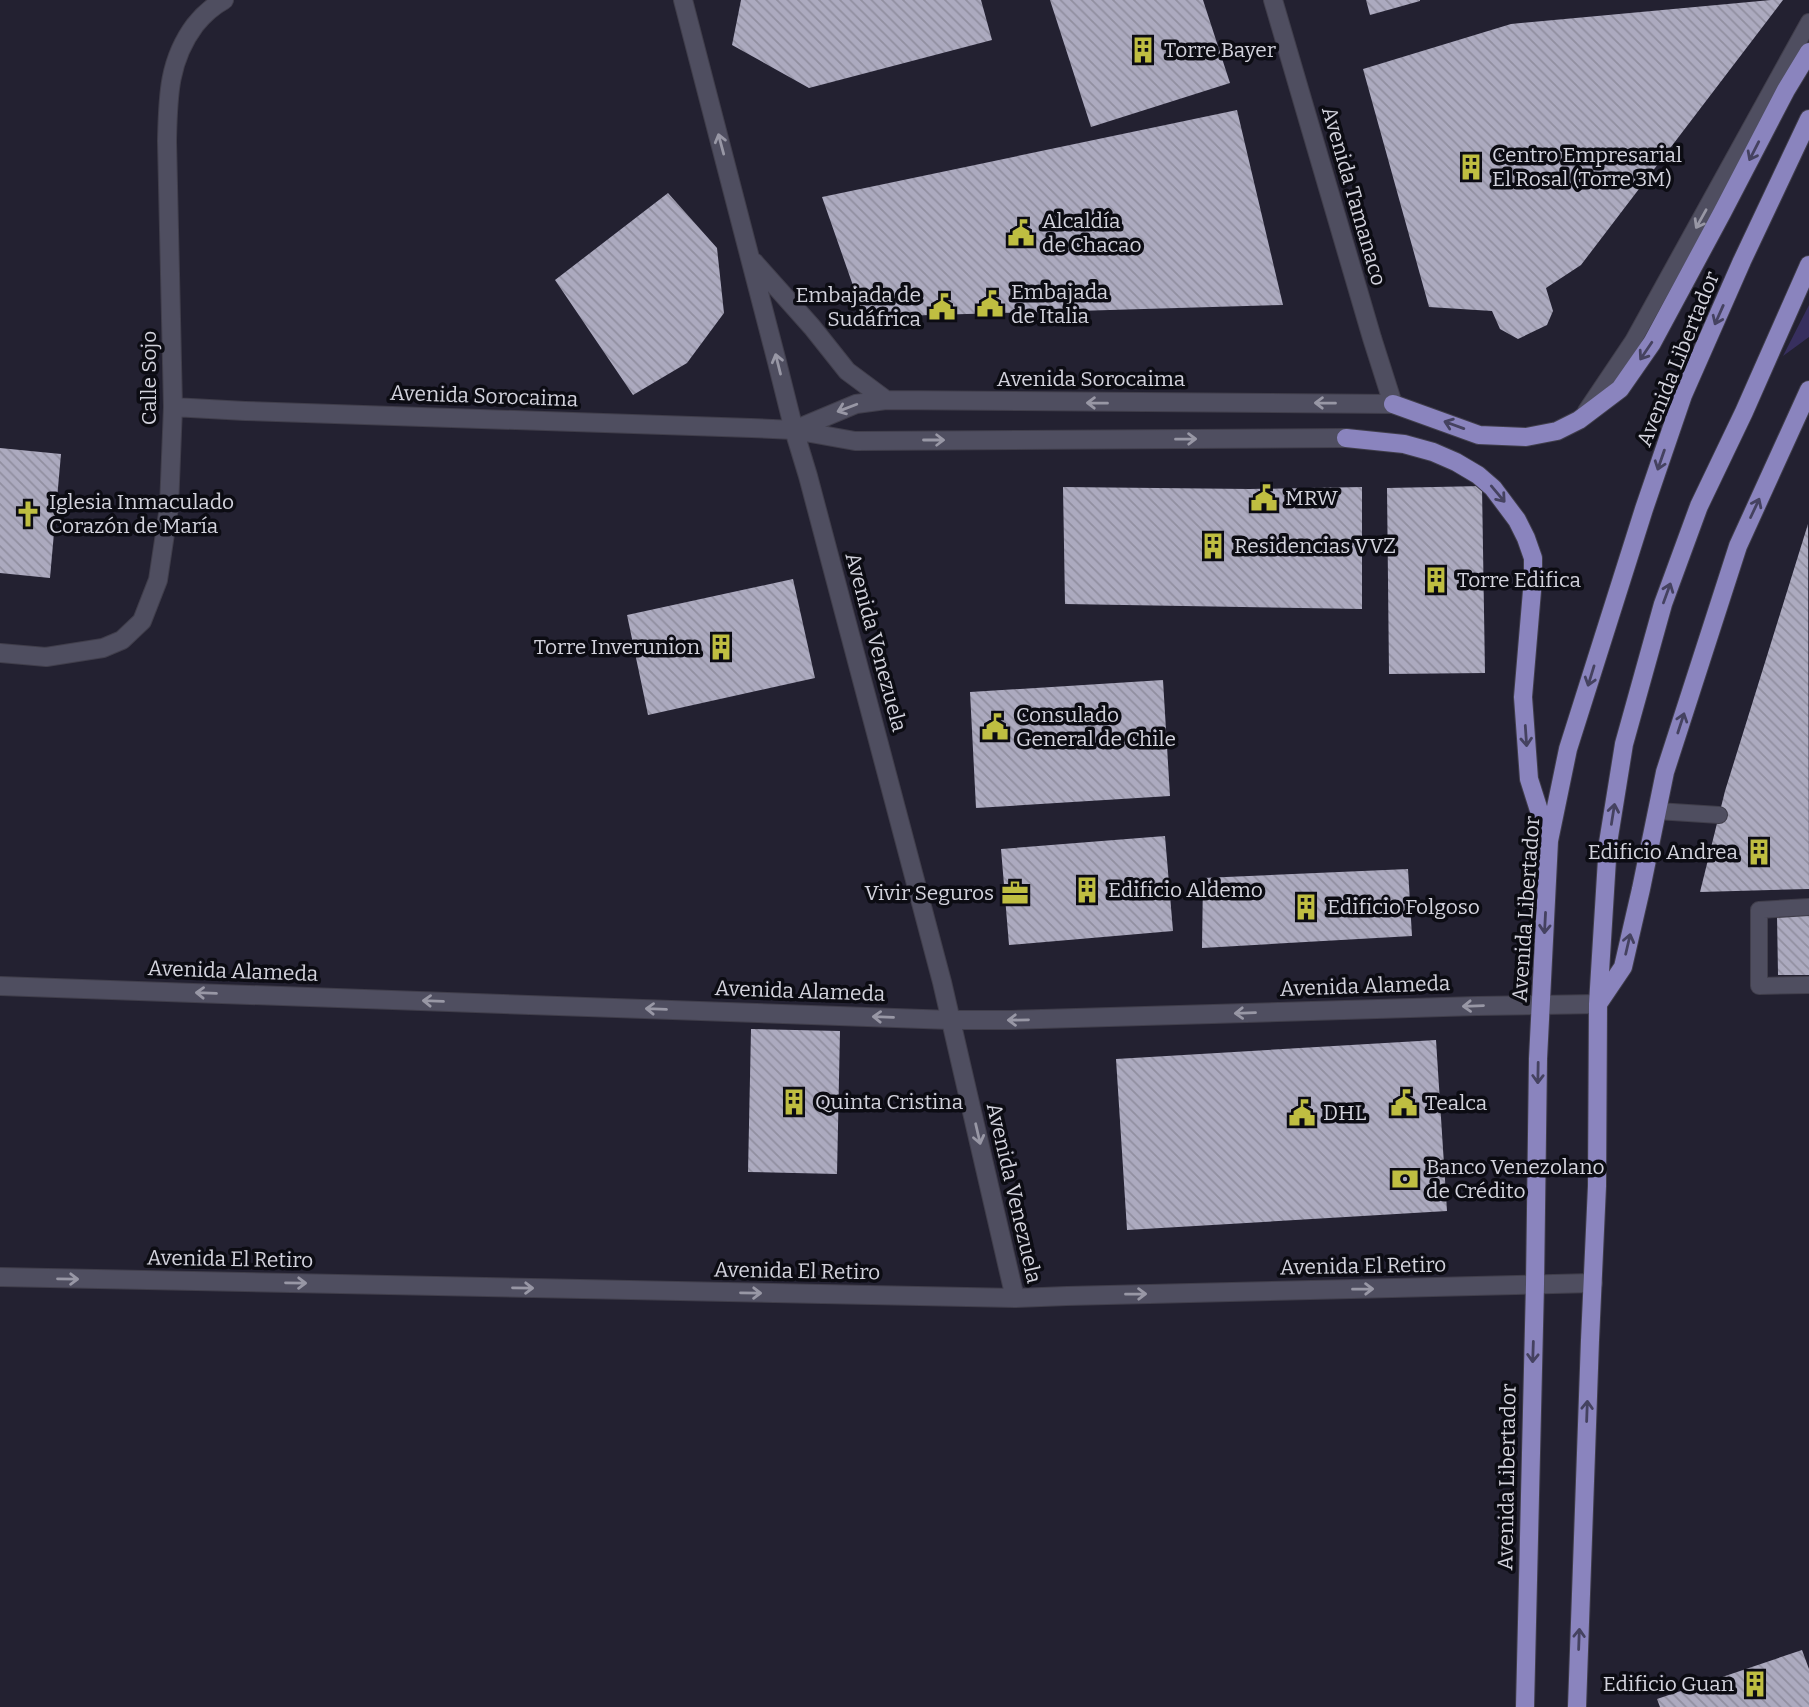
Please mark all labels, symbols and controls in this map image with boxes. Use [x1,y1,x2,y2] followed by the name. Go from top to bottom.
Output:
[1128,35,1158,65] building icon: Torre Bayer
[1164,37,1276,63] place label: Torre Bayer
[1316,104,1392,288] street label: Avenida Tamanaco
[714,133,727,156] one-way arrow
[1747,140,1761,161] one-way arrow
[1492,142,1682,192] place label: Centro Empresarial El Rosal (Torre 3M)
[1456,152,1486,182] building icon: Centro Empresarial El Rosal (Torre 3M)
[1042,208,1142,258] place label: Alcaldía de Chacao
[1694,208,1707,229] one-way arrow
[1006,218,1036,248] public building icon: Alcaldía de Chacao
[1631,268,1725,450] street label: Avenida Libertador
[1011,279,1109,329] place label: Embajada de Italia
[796,282,921,332] place label: Embajada de Sudáfrica
[975,289,1005,319] public building icon: Embajada de Italia
[927,292,957,322] public building icon: Embajada de Sudáfrica
[1712,303,1725,325] one-way arrow
[136,331,162,425] street label: Calle Sojo
[1639,341,1653,360] one-way arrow
[771,353,784,376] one-way arrow
[997,366,1186,392] street label: Avenida Sorocaima
[389,380,579,412] street label: Avenida Sorocaima
[1086,396,1109,410] one-way arrow
[1314,396,1337,410] one-way arrow
[836,403,858,416] one-way arrow
[1444,418,1466,430] one-way arrow
[1175,433,1198,446] one-way arrow
[923,434,946,447] one-way arrow
[1654,448,1666,470] one-way arrow
[1249,483,1279,513] public building icon: MRW
[1285,485,1338,511] place label: MRW
[1490,485,1506,503] one-way arrow
[49,489,234,539] place label: Iglesia Inmaculado Corazón de María
[1749,498,1762,519] one-way arrow
[13,499,43,529] church icon: Iglesia Inmaculado Corazón de María
[1198,531,1228,561] building icon: Residencias VVZ
[1234,533,1396,559] place label: Residencias VVZ
[840,549,913,735] street label: Avenida Venezuela
[1421,565,1451,595] building icon: Torre Edifica
[1457,567,1581,593] place label: Torre Edifica
[1661,583,1674,605] one-way arrow
[706,632,736,662] building icon: Torre Inverunion
[534,634,700,660] place label: Torre Inverunion
[1584,665,1597,687] one-way arrow
[1016,702,1176,752] place label: Consulado General de Chile
[980,712,1010,742] public building icon: Consulado General de Chile
[1675,712,1688,734] one-way arrow
[1520,724,1533,746] one-way arrow
[1607,803,1620,826] one-way arrow
[1507,815,1545,1003] street label: Avenida Libertador
[1744,837,1774,867] building icon: Edificio Andrea
[1588,839,1738,865] place label: Edificio Andrea
[1072,875,1102,905] building icon: Edificio Aldemo
[1108,877,1263,903] place label: Edificio Aldemo
[1000,878,1030,908] office icon: Vivir Seguros
[864,880,994,906] place label: Vivir Seguros
[1291,892,1321,922] building icon: Edificio Folgoso
[1327,894,1480,920] place label: Edificio Folgoso
[1538,911,1551,933] one-way arrow
[1622,933,1636,956] one-way arrow
[147,955,319,987] street label: Avenida Alameda
[1279,970,1451,1002] street label: Avenida Alameda
[714,975,886,1007] street label: Avenida Alameda
[195,986,218,1000] one-way arrow
[422,994,445,1007] one-way arrow
[1461,999,1484,1012] one-way arrow
[645,1002,668,1015] one-way arrow
[1234,1006,1257,1020] one-way arrow
[872,1010,895,1023] one-way arrow
[1007,1013,1030,1027] one-way arrow
[1531,1061,1545,1084] one-way arrow
[779,1087,809,1117] building icon: Quinta Cristina
[1389,1088,1419,1118] public building icon: Tealca
[815,1089,964,1115] place label: Quinta Cristina
[1425,1090,1488,1116] place label: Tealca
[1287,1098,1317,1128] public building icon: DHL
[981,1100,1048,1286] street label: Avenida Venezuela
[1323,1100,1367,1126] place label: DHL
[972,1122,985,1145] one-way arrow
[1426,1154,1605,1204] place label: Banco Venezolano de Crédito
[1390,1164,1420,1194] bank icon: Banco Venezolano de Crédito
[147,1245,313,1273] street label: Avenida El Retiro
[1280,1252,1446,1280] street label: Avenida El Retiro
[714,1257,880,1285] street label: Avenida El Retiro
[56,1272,79,1285] one-way arrow
[284,1277,307,1290] one-way arrow
[511,1281,534,1295] one-way arrow
[1351,1282,1374,1296] one-way arrow
[739,1286,762,1299] one-way arrow
[1124,1287,1147,1301] one-way arrow
[1526,1340,1539,1363] one-way arrow
[1492,1383,1522,1571] street label: Avenida Libertador
[1581,1400,1594,1423] one-way arrow
[1573,1628,1586,1651] one-way arrow
[1740,1669,1770,1699] building icon: Edificio Guan
[1603,1671,1734,1697] place label: Edificio Guan

